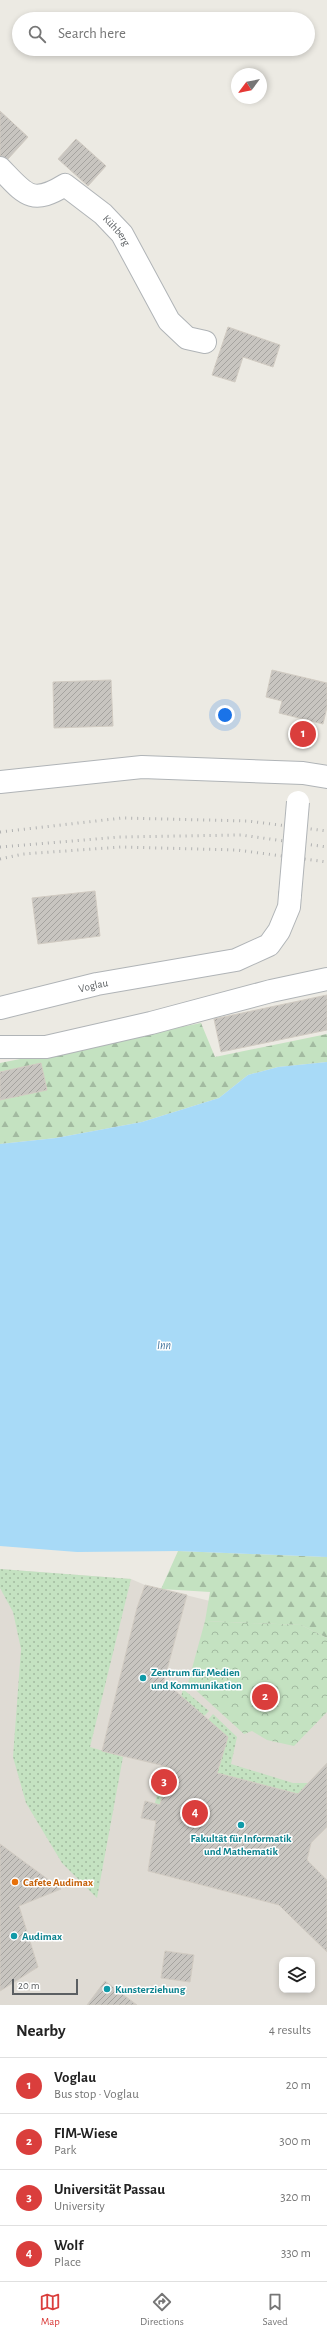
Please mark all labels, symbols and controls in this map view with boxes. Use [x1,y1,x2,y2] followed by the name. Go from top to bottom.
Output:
[12,12,315,56] search box
[26,23,48,45] icon: search
[58,26,126,41] text: Search here
[231,68,267,104] north arrow
[101,213,133,248] street label: Kühberg
[215,705,235,725] your location
[290,719,316,749] pin: 1
[77,977,109,994] street label: Voglau
[157,1339,171,1351] water label: Inn
[151,1667,242,1691] place label: Zentrum für Medien und Kommunikation
[138,1673,148,1683] marker: Zentrum für Medien und Kommunikation
[252,1682,278,1712] pin: 2
[151,1767,177,1797] pin: 3
[182,1798,208,1828] pin: 4
[236,1820,246,1830] marker: Fakultät für Informatik und Mathematik
[190,1833,292,1857] place label: Fakultät für Informatik und Mathematik
[10,1877,20,1887] marker: Cafete Audimax
[23,1877,93,1888] place label: Cafete Audimax
[9,1931,19,1941] marker: Audimax
[22,1931,62,1942] place label: Audimax
[279,1957,315,1993] map controls
[279,1957,315,1993] button: layers
[12,1977,78,1996] scale bar
[18,1980,39,1991] text: 20 m
[102,1984,112,1994] marker: Kunsterziehung
[115,1984,186,1995] place label: Kunsterziehung
[16,2022,66,2039] text: Nearby
[269,2024,311,2037] text: 4 results
[54,2070,96,2085] text: Voglau
[27,2079,31,2092] text: 1
[286,2079,311,2092] text: 20 m
[54,2088,139,2101] text: Bus stop · Voglau
[54,2126,118,2141] text: FIM-Wiese
[26,2135,32,2148] text: 2
[279,2135,311,2148] text: 300 m
[54,2144,76,2157] text: Park
[54,2182,165,2197] text: Universität Passau
[26,2191,32,2204] text: 3
[280,2191,311,2204] text: 320 m
[54,2200,105,2213] text: University
[54,2238,83,2253] text: Wolf
[26,2247,32,2260] text: 4
[281,2247,311,2260] text: 330 m
[54,2256,81,2269] text: Place
[39,2291,61,2328] tab: Map
[140,2291,184,2328] tab: Directions
[262,2291,288,2328] tab: Saved

